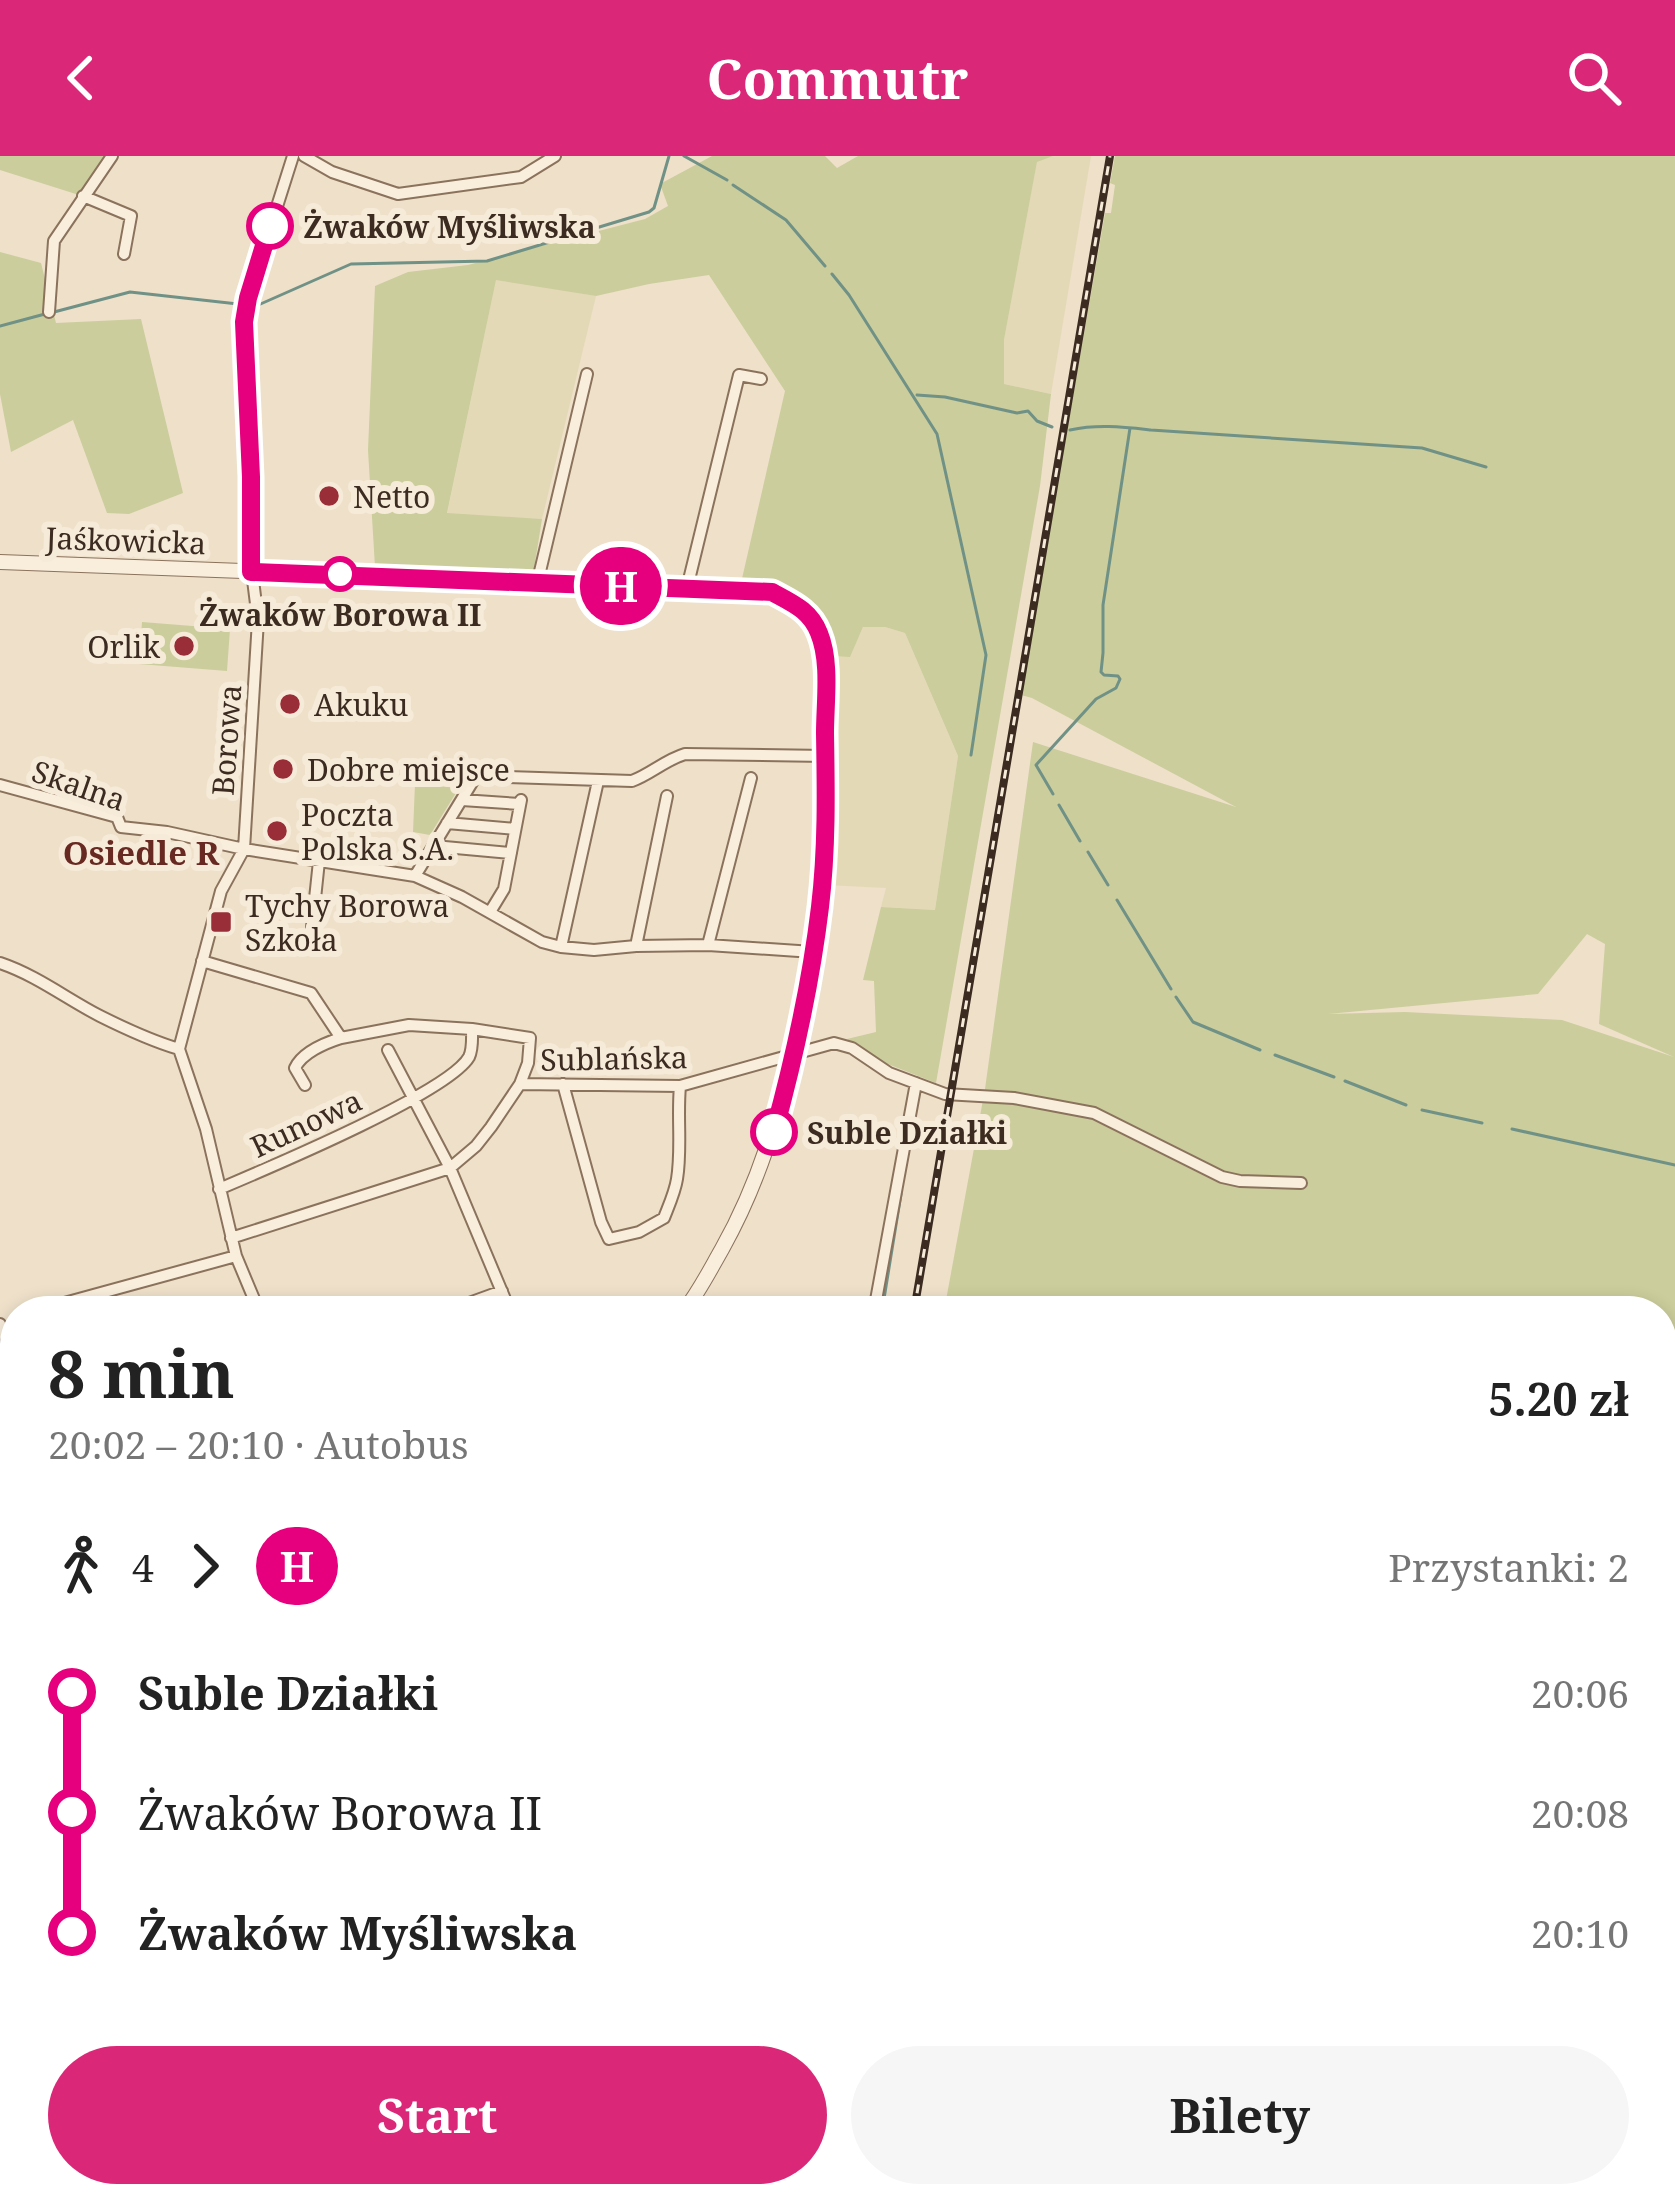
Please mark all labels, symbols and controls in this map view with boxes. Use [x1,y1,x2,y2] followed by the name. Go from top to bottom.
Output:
[707,41,968,115] text: Commutr
[48,45,114,111] icon: back
[1561,45,1627,111] icon: search
[248,204,292,248] marker: Żwaków Myśliwska
[303,206,596,247] place label: Żwaków Myśliwska
[353,476,430,517] place label: Netto
[316,483,342,509] marker: Netto
[44,517,207,563] street label: Jaśkowicka
[582,547,660,625] line badge: H
[604,557,638,614] text: H
[324,558,356,590] marker: Żwaków Borowa II
[199,594,481,635] place label: Żwaków Borowa II
[87,626,160,667] place label: Orlik
[171,633,197,659] marker: Orlik
[202,683,250,797] street label: Borowa
[314,684,408,725] place label: Akuku
[277,691,303,717] marker: Akuku
[307,749,510,790] place label: Dobre miejsce
[27,750,131,820] street label: Skalna
[270,756,296,782] marker: Dobre miejsce
[301,794,454,869] place label: Poczta Polska S.A.
[264,818,290,844] marker: Poczta Polska S.A.
[63,830,220,875] district label: Osiedle R
[245,885,449,960] place label: Tychy Borowa Szkoła
[208,909,234,935] marker: Tychy Borowa Szkoła
[540,1036,688,1080] street label: Sublańska
[244,1079,368,1167] street label: Runowa
[752,1110,796,1154] marker: Suble Działki
[807,1112,1007,1153] place label: Suble Działki
[48,1327,235,1417] text: 8 min
[1488,1368,1629,1429] text: 5.20 zł
[48,1417,469,1470] text: 20:02 – 20:10 · Autobus
[48,1533,114,1599] icon: walk
[172,1533,238,1599] icon: forward
[280,1537,314,1594] text: H
[132,1540,154,1593] text: 4
[1388,1540,1629,1593] text: Przystanki: 2
[138,1662,438,1723] text: Suble Działki
[1531,1666,1629,1719] text: 20:06
[138,1782,542,1843] text: Żwaków Borowa II
[1531,1786,1629,1839] text: 20:08
[138,1902,577,1963] text: Żwaków Myśliwska
[1531,1906,1629,1959] text: 20:10
[48,2046,827,2184] button: Start
[851,2046,1629,2184] button: Bilety

